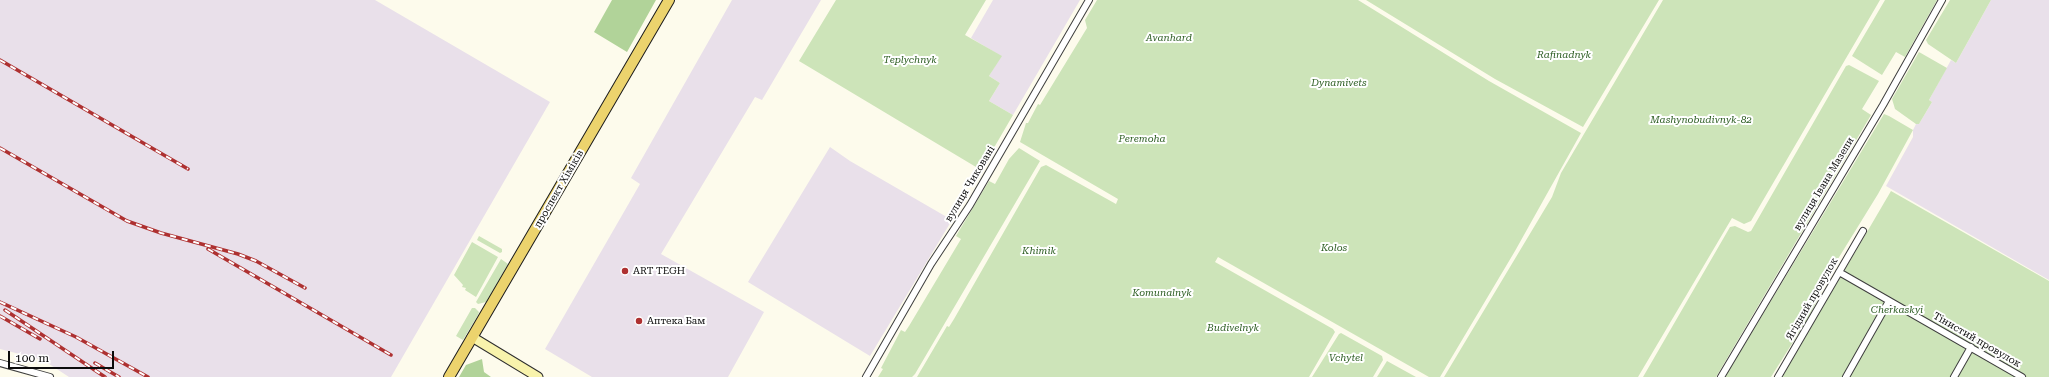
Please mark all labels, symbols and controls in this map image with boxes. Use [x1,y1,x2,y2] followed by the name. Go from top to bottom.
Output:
[1146,32,1192,44] park label: Avanhard
[1537,49,1591,61] park label: Rafinadnyk
[883,54,937,66] park label: Teplychnyk
[1311,77,1367,89] park label: Dynamivets
[1650,114,1752,126] park label: Mashynobudivnyk-82
[1118,133,1166,145] park label: Peremoha
[1791,135,1857,233] street label: вулиця Івана Мазепи
[943,144,997,224] street label: вулиця Чиковані
[532,148,586,230] street label: проспект Хіміків
[1321,242,1347,254] park label: Kolos
[1022,245,1056,257] park label: Khimik
[1784,256,1840,342] street label: Ягідний провулок
[633,265,685,277] place label: ART TEGH
[620,266,630,276] marker: ART TEGH
[1132,287,1192,299] park label: Komunalnyk
[1871,304,1923,316] park label: Cherkaskyi
[1931,310,2023,370] street label: Тінистий провулок
[647,315,705,327] place label: Аптека Бам
[634,316,644,326] marker: Аптека Бам
[1207,322,1259,334] park label: Budivelnyk
[10,343,116,369] scale bar
[15,351,49,365] text: 100 m
[1329,352,1363,364] park label: Vchytel

